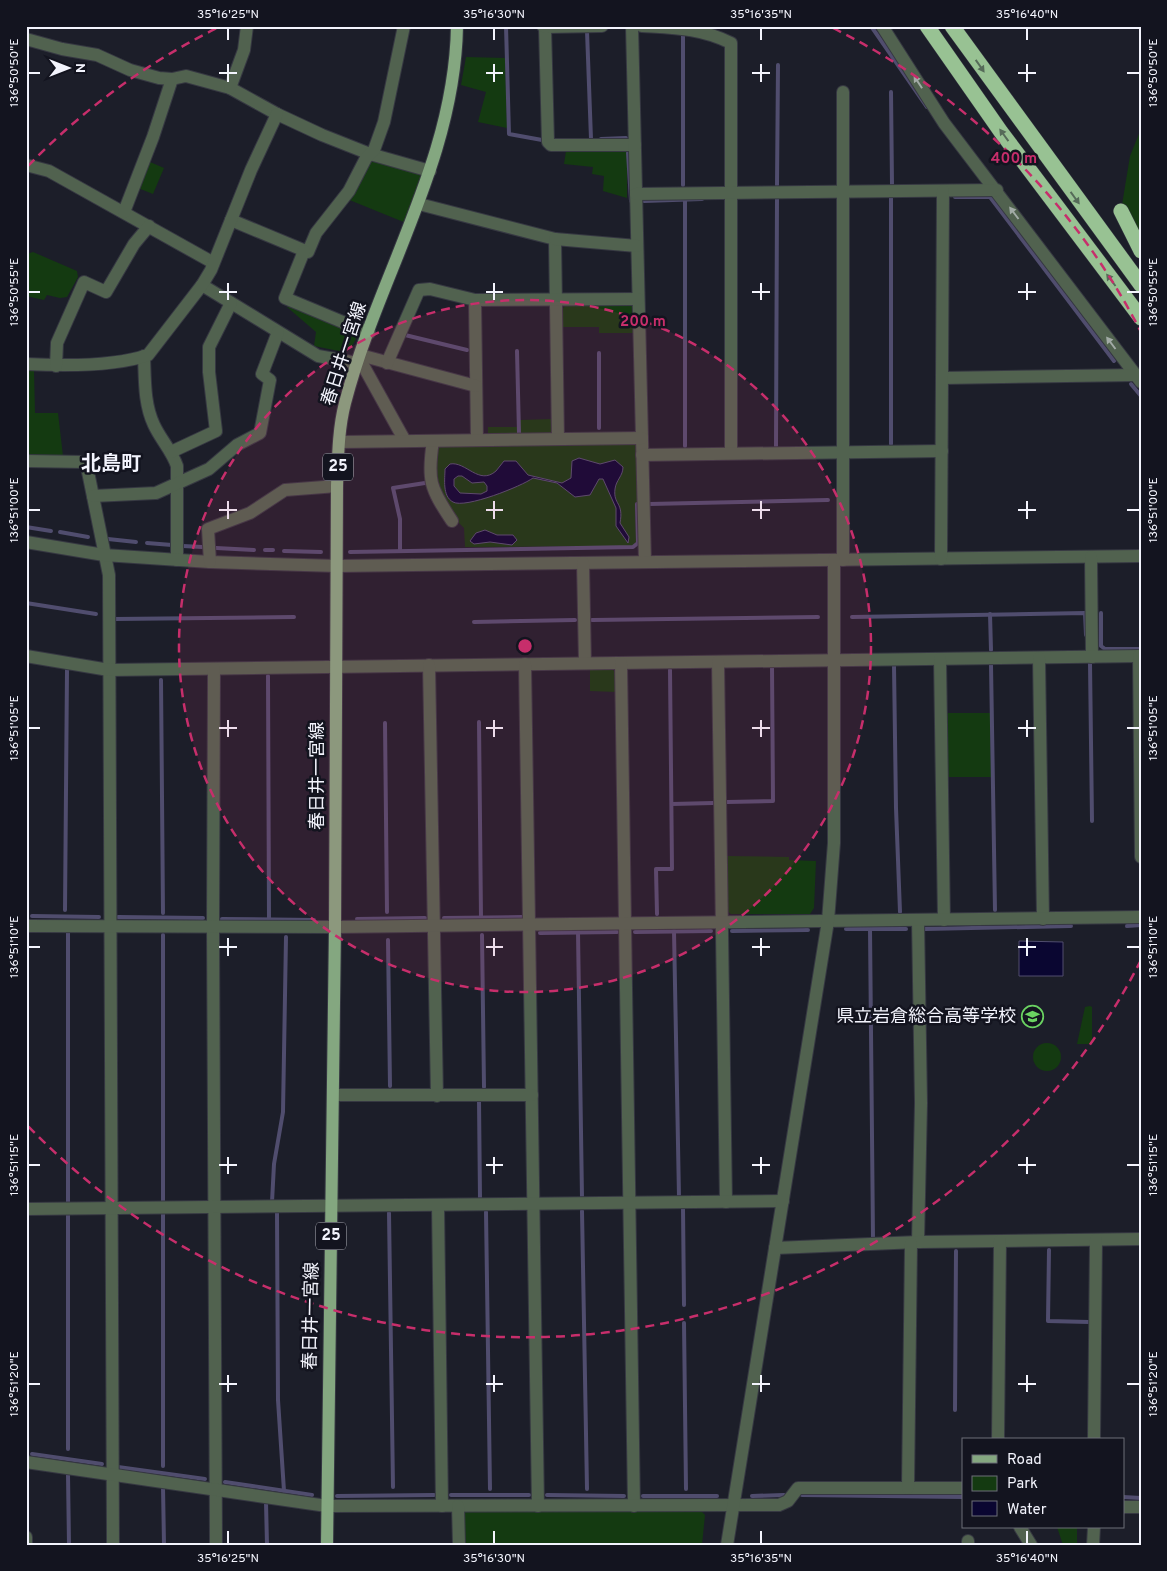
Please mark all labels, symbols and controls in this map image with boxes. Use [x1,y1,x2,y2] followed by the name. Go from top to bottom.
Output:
[197,7,259,23] text: 35°16'25"N
[463,7,525,23] text: 35°16'30"N
[730,7,792,23] text: 35°16'35"N
[996,7,1058,23] text: 35°16'40"N
[7,39,23,107] text: 136°50'50"E
[1146,39,1162,107] text: 136°50'50"E
[42,42,92,92] north arrow
[975,59,985,73] one-way arrow
[71,63,88,73] text: N
[913,75,923,89] one-way arrow
[998,129,1009,142] one-way arrow
[991,150,1037,169] text: 400 m
[1070,191,1080,205] one-way arrow
[1009,206,1019,220] one-way arrow
[7,258,23,326] text: 136°50'55"E
[1146,258,1162,326] text: 136°50'55"E
[1106,273,1116,287] one-way arrow
[317,299,373,409] street label: 春日井一宮線
[620,313,666,332] text: 200 m
[1106,337,1117,350] one-way arrow
[81,452,141,478] district label: 北島町
[323,454,353,481] road number: 25
[7,477,23,543] text: 136°51'00"E
[1146,477,1162,543] text: 136°51'00"E
[516,637,534,655] centre of rings
[7,695,23,761] text: 136°51'05"E
[1146,695,1162,761] text: 136°51'05"E
[307,722,330,830] street label: 春日井一宮線
[7,916,23,978] text: 136°51'10"E
[1146,916,1162,978] text: 136°51'10"E
[1020,1005,1044,1029] school or university icon: 県立岩倉総合高等学校
[836,1006,1016,1029] place label: 県立岩倉総合高等学校
[7,1134,23,1196] text: 136°51'15"E
[1146,1134,1162,1196] text: 136°51'15"E
[316,1222,346,1250] road number: 25
[300,1262,324,1370] street label: 春日井一宮線
[7,1351,23,1417] text: 136°51'20"E
[1146,1351,1162,1417] text: 136°51'20"E
[962,1438,1124,1528] legend
[1007,1451,1042,1470] text: Road
[1007,1475,1038,1494] text: Park
[1007,1501,1047,1520] text: Water
[197,1551,259,1567] text: 35°16'25"N
[463,1551,525,1567] text: 35°16'30"N
[730,1551,792,1567] text: 35°16'35"N
[996,1551,1058,1567] text: 35°16'40"N

